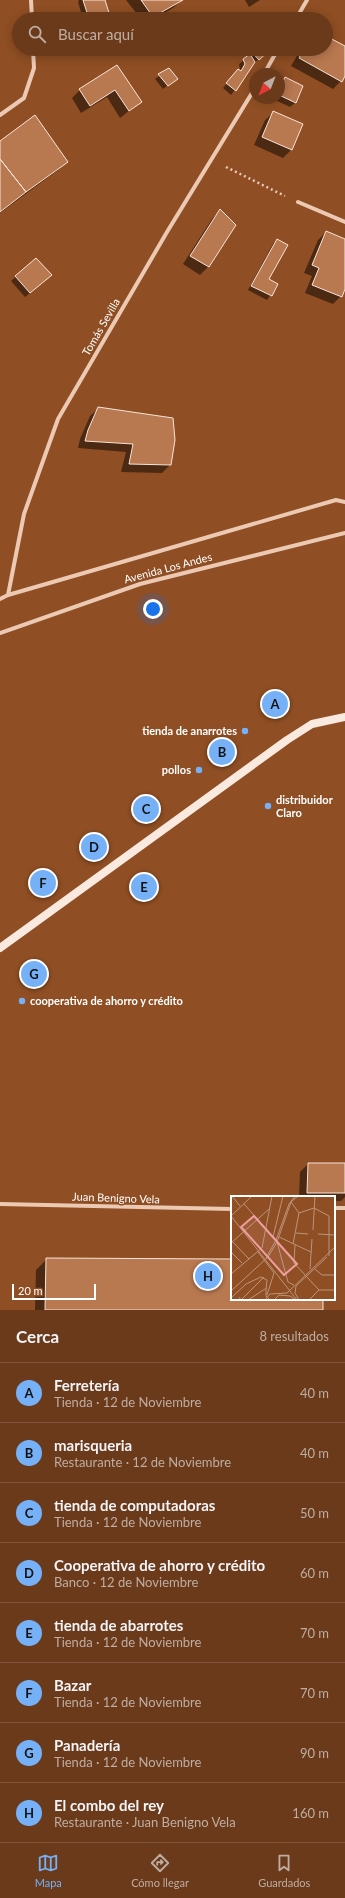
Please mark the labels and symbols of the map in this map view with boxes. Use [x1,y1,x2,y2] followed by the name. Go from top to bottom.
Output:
[249,68,285,104] north arrow
[79,296,122,358] street label: Tomás Sevilla
[122,549,214,586] street label: Avenida Los Andes
[143,599,163,619] your location
[262,689,288,719] pin: A
[142,724,237,737] place label: tienda de anarrotes
[240,726,250,736] marker: tienda de anarrotes
[209,737,235,767] pin: B
[162,763,191,776] place label: pollos
[194,765,204,775] marker: pollos
[276,793,334,819] place label: distribuidor Claro
[133,794,159,824] pin: C
[263,801,273,811] marker: distribuidor Claro
[81,832,107,862] pin: D
[30,868,56,898] pin: F
[131,872,157,902] pin: E
[21,959,47,989] pin: G
[30,994,183,1007] place label: cooperativa de ahorro y crédito
[17,996,27,1006] marker: cooperativa de ahorro y crédito
[72,1189,160,1206] street label: Juan Benigno Vela
[231,1196,335,1300] inset map
[195,1261,221,1291] pin: H
[12,1282,96,1301] scale bar

